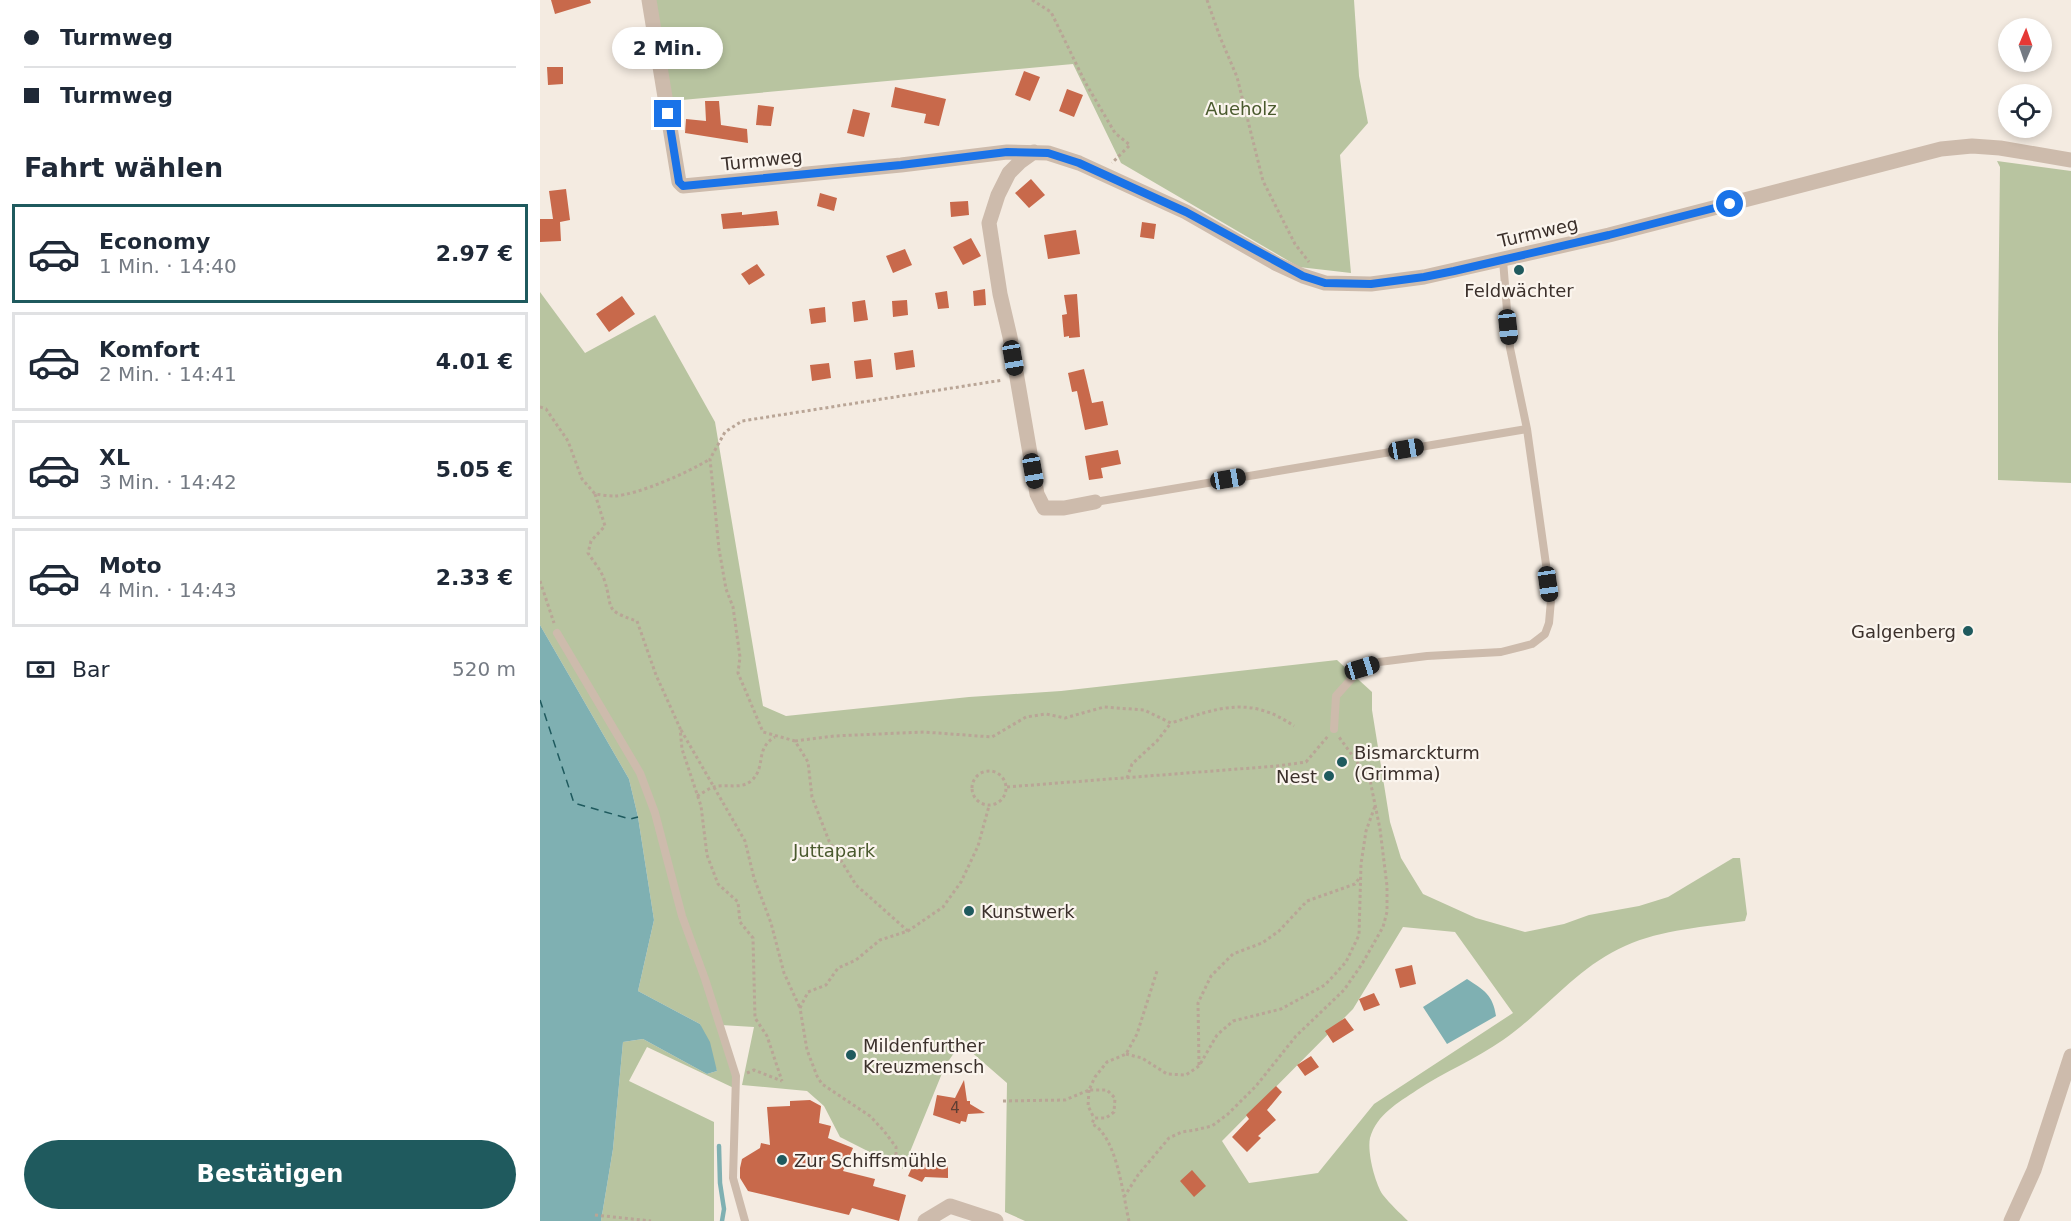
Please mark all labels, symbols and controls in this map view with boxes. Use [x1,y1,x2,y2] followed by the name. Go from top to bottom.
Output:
[1998,18,2052,72] north arrow
[1998,18,2052,138] map controls
[60,25,173,50] text: Turmweg
[612,27,724,69] callout: 2 Min.
[633,36,702,60] text: 2 Min.
[60,83,173,108] text: Turmweg
[1998,84,2052,138] button: locate
[1205,98,1277,119] park label: Aueholz
[654,100,681,127] route end
[719,145,804,175] street label: Turmweg
[24,152,223,183] text: Fahrt wählen
[1716,190,1743,217] route start
[1495,213,1580,252] street label: Turmweg
[27,227,81,281] icon: car
[99,229,210,254] text: Economy
[436,241,513,266] text: 2.97 €
[99,254,237,278] text: 1 Min. · 14:40
[1512,263,1526,277] marker: Feldwächter
[1464,280,1574,301] place label: Feldwächter
[1497,308,1519,346] car
[27,335,81,389] icon: car
[99,337,200,362] text: Komfort
[1001,339,1025,377] car
[436,349,513,374] text: 4.01 €
[99,362,237,386] text: 2 Min. · 14:41
[1387,437,1425,461] car
[27,443,81,497] icon: car
[99,445,130,470] text: XL
[1021,452,1045,490] car
[436,457,513,482] text: 5.05 €
[1209,467,1247,491] car
[99,470,237,494] text: 3 Min. · 14:42
[27,551,81,605] icon: car
[99,553,162,578] text: Moto
[436,565,513,590] text: 2.33 €
[1537,565,1559,603] car
[99,578,237,602] text: 4 Min. · 14:43
[1851,621,1956,642] place label: Galgenberg
[1961,624,1975,638] marker: Galgenberg
[24,653,57,686] icon: cash
[1342,654,1382,682] car
[72,657,110,682] text: Bar
[452,657,516,681] text: 520 m
[1354,742,1480,784] place label: Bismarckturm (Grimma)
[1335,755,1349,769] marker: Bismarckturm (Grimma)
[1276,766,1317,787] place label: Nest
[1322,769,1336,783] marker: Nest
[792,840,876,861] park label: Juttapark
[981,901,1075,922] place label: Kunstwerk
[962,904,976,918] marker: Kunstwerk
[863,1035,985,1077] place label: Mildenfurther Kreuzmensch
[844,1048,858,1062] marker: Mildenfurther Kreuzmensch
[950,1099,960,1117] house number: 4
[24,1140,516,1209] button: Bestätigen
[794,1150,947,1171] place label: Zur Schiffsmühle
[775,1153,789,1167] marker: Zur Schiffsmühle

